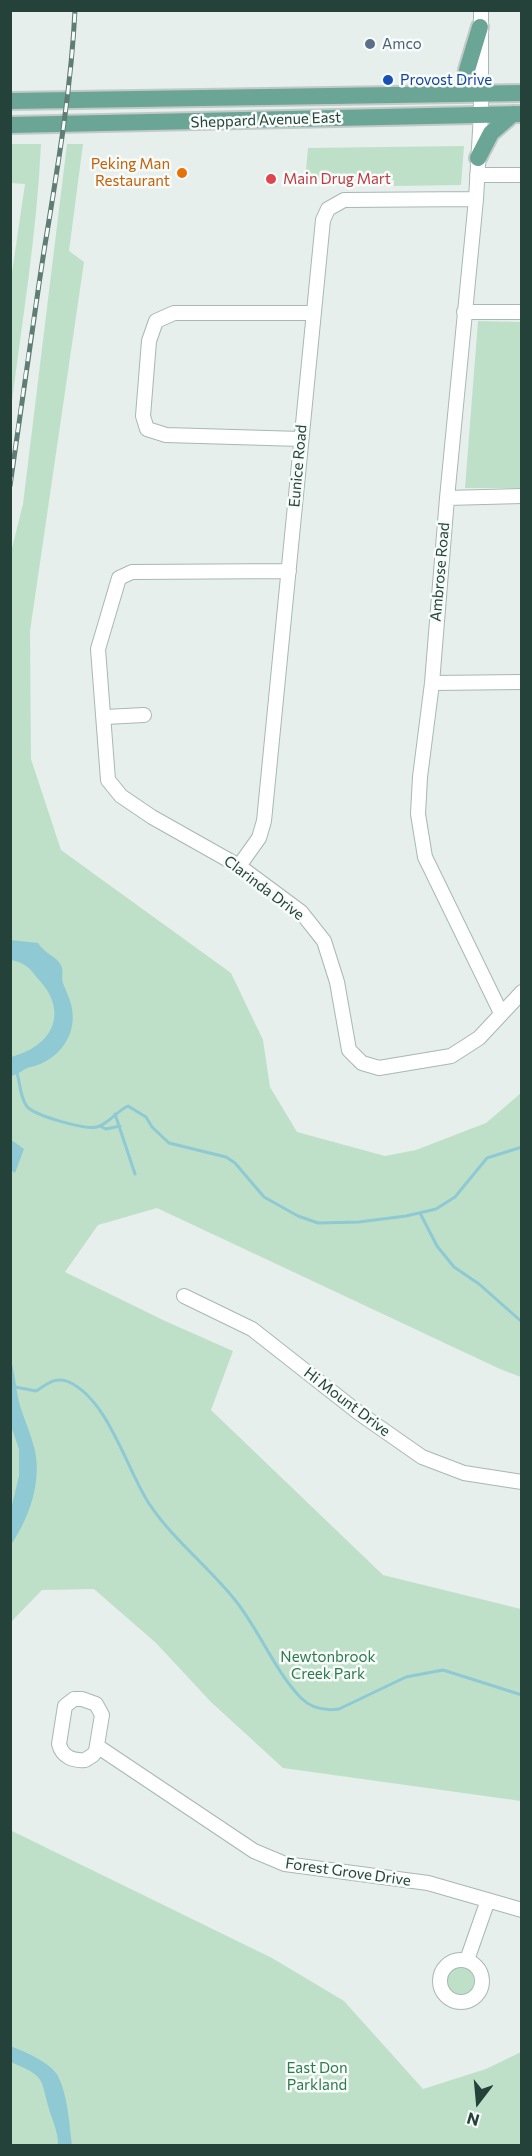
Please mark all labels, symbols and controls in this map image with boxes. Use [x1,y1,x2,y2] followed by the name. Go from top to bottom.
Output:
[382,35,422,53] place label: Amco
[363,37,377,51] marker: Amco
[400,71,492,89] place label: Provost Drive
[381,73,395,87] marker: Provost Drive
[190,108,342,132] street label: Sheppard Avenue East
[91,155,170,190] place label: Peking Man Restaurant
[175,166,189,180] marker: Peking Man Restaurant
[283,170,391,188] place label: Main Drug Mart
[264,172,278,186] marker: Main Drug Mart
[285,424,311,508] street label: Eunice Road
[427,522,453,622] street label: Ambrose Road
[220,852,308,924] street label: Clarinda Drive
[300,1364,394,1440] street label: Hi Mount Drive
[280,1648,376,1683] park label: Newtonbrook Creek Park
[284,1854,412,1890] street label: Forest Grove Drive
[286,2059,348,2094] park label: East Don Parkland
[448,2072,508,2132] north arrow
[465,2109,481,2131] text: N

